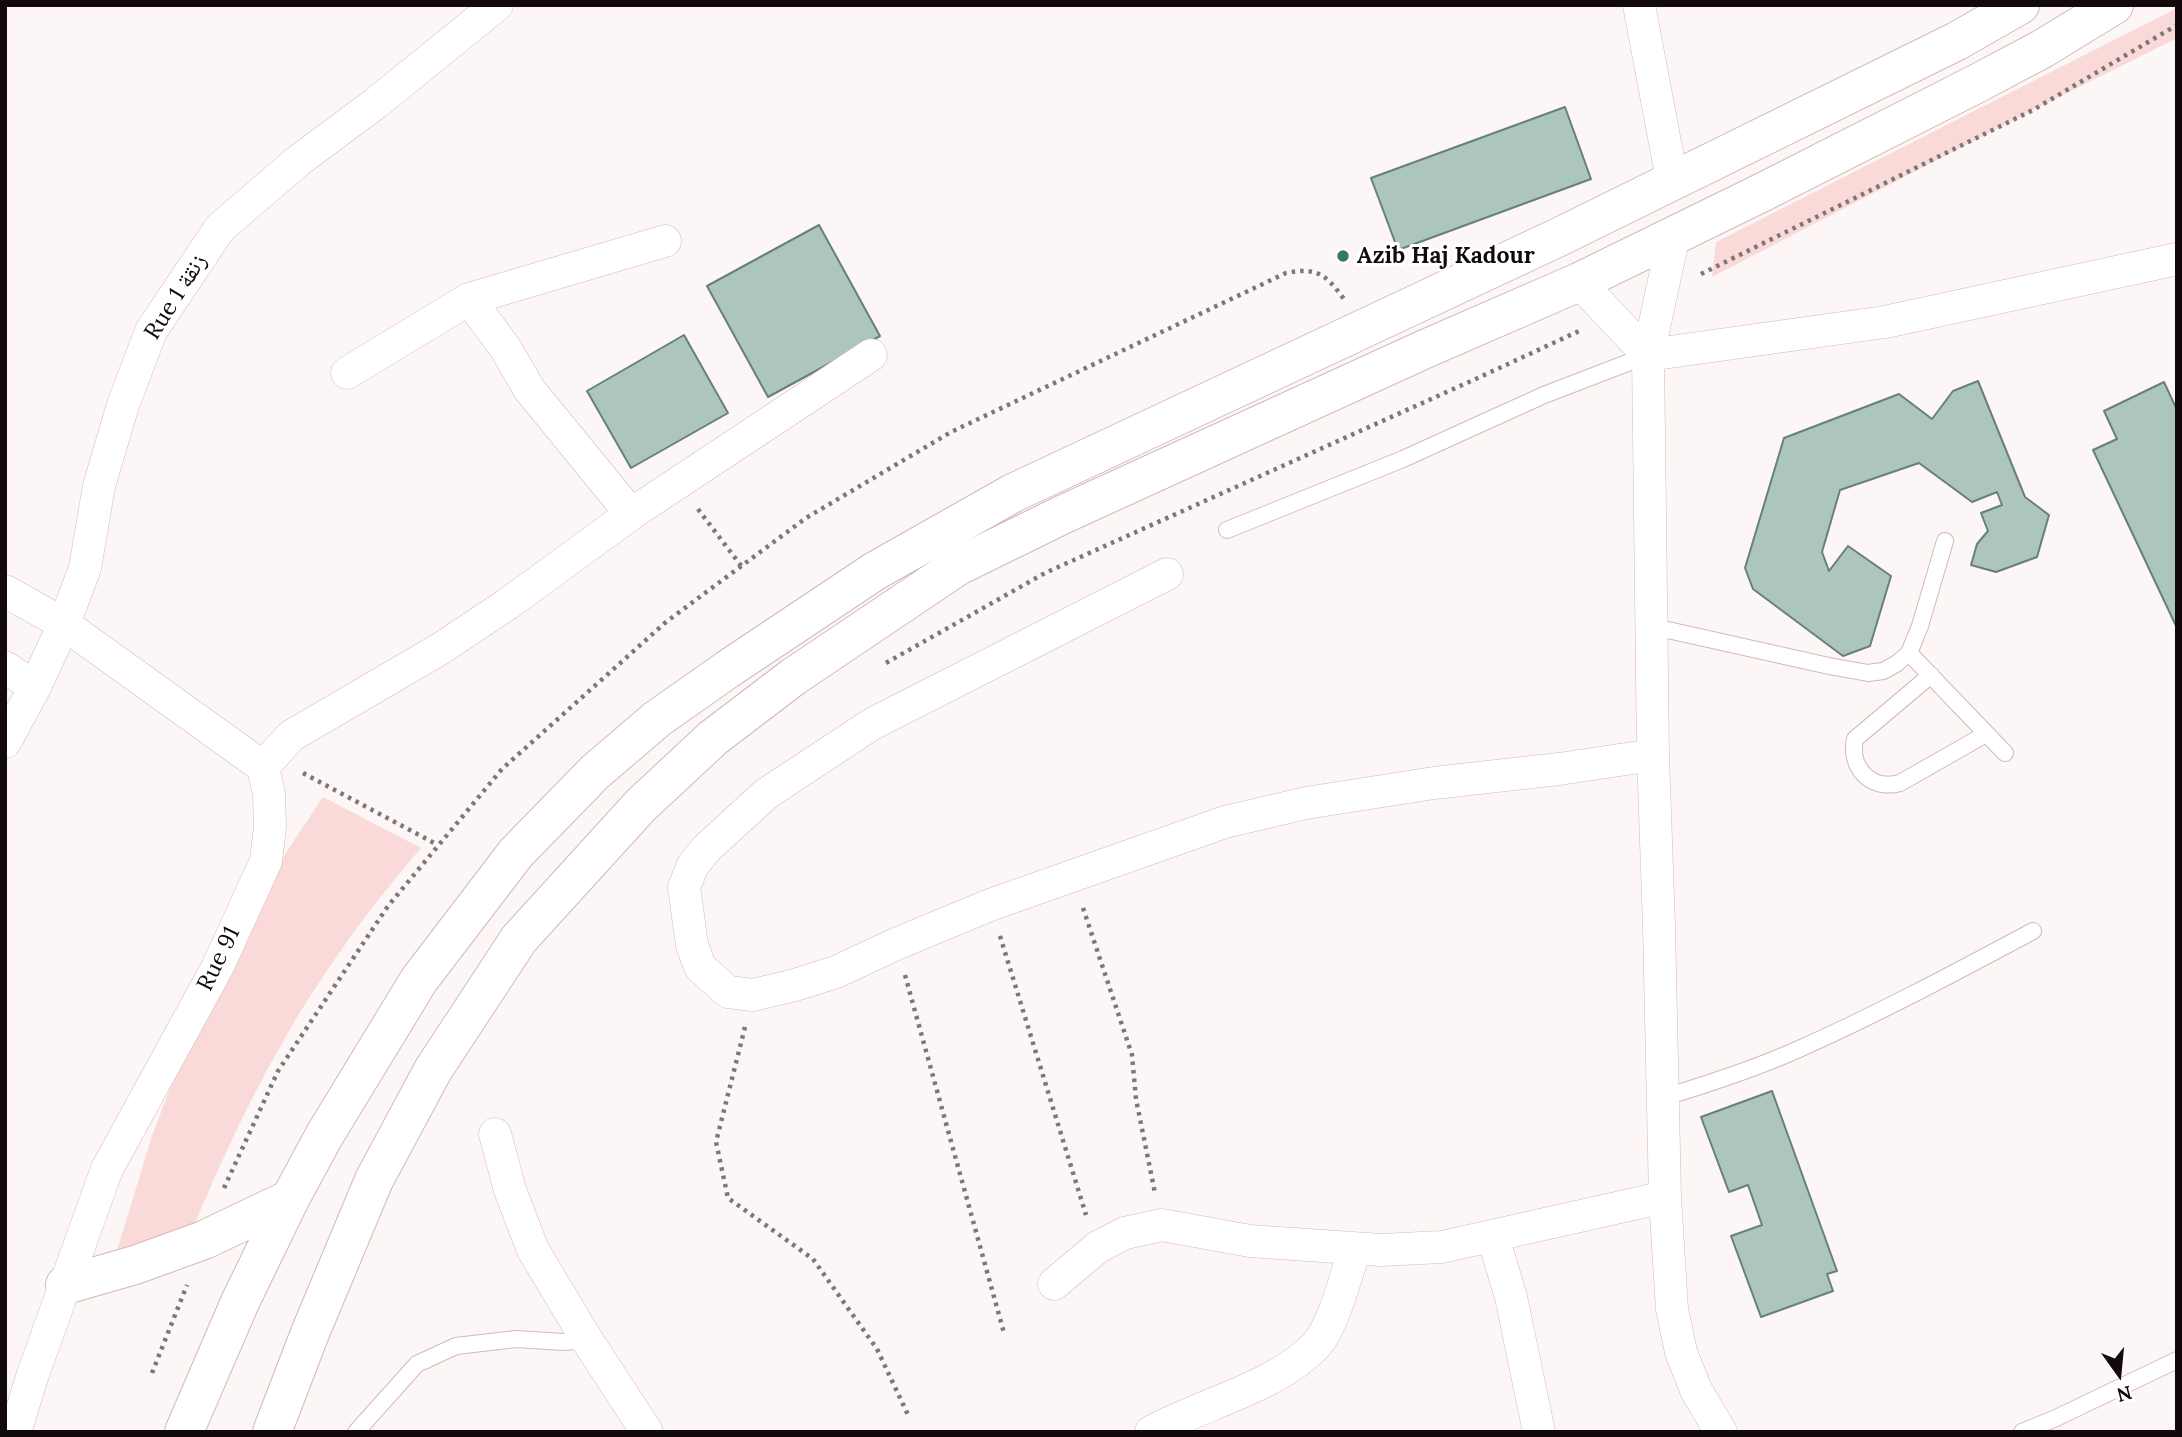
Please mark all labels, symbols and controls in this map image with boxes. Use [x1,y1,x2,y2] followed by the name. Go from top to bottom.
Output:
[1357,242,1535,270] place label: Azib Haj Kadour
[1335,248,1351,264] marker: Azib Haj Kadour
[139,249,213,345] street label: Rue 1 زنقة
[192,922,246,996] street label: Rue 91
[2084,1339,2154,1409] north arrow
[2114,1381,2135,1408] text: N

